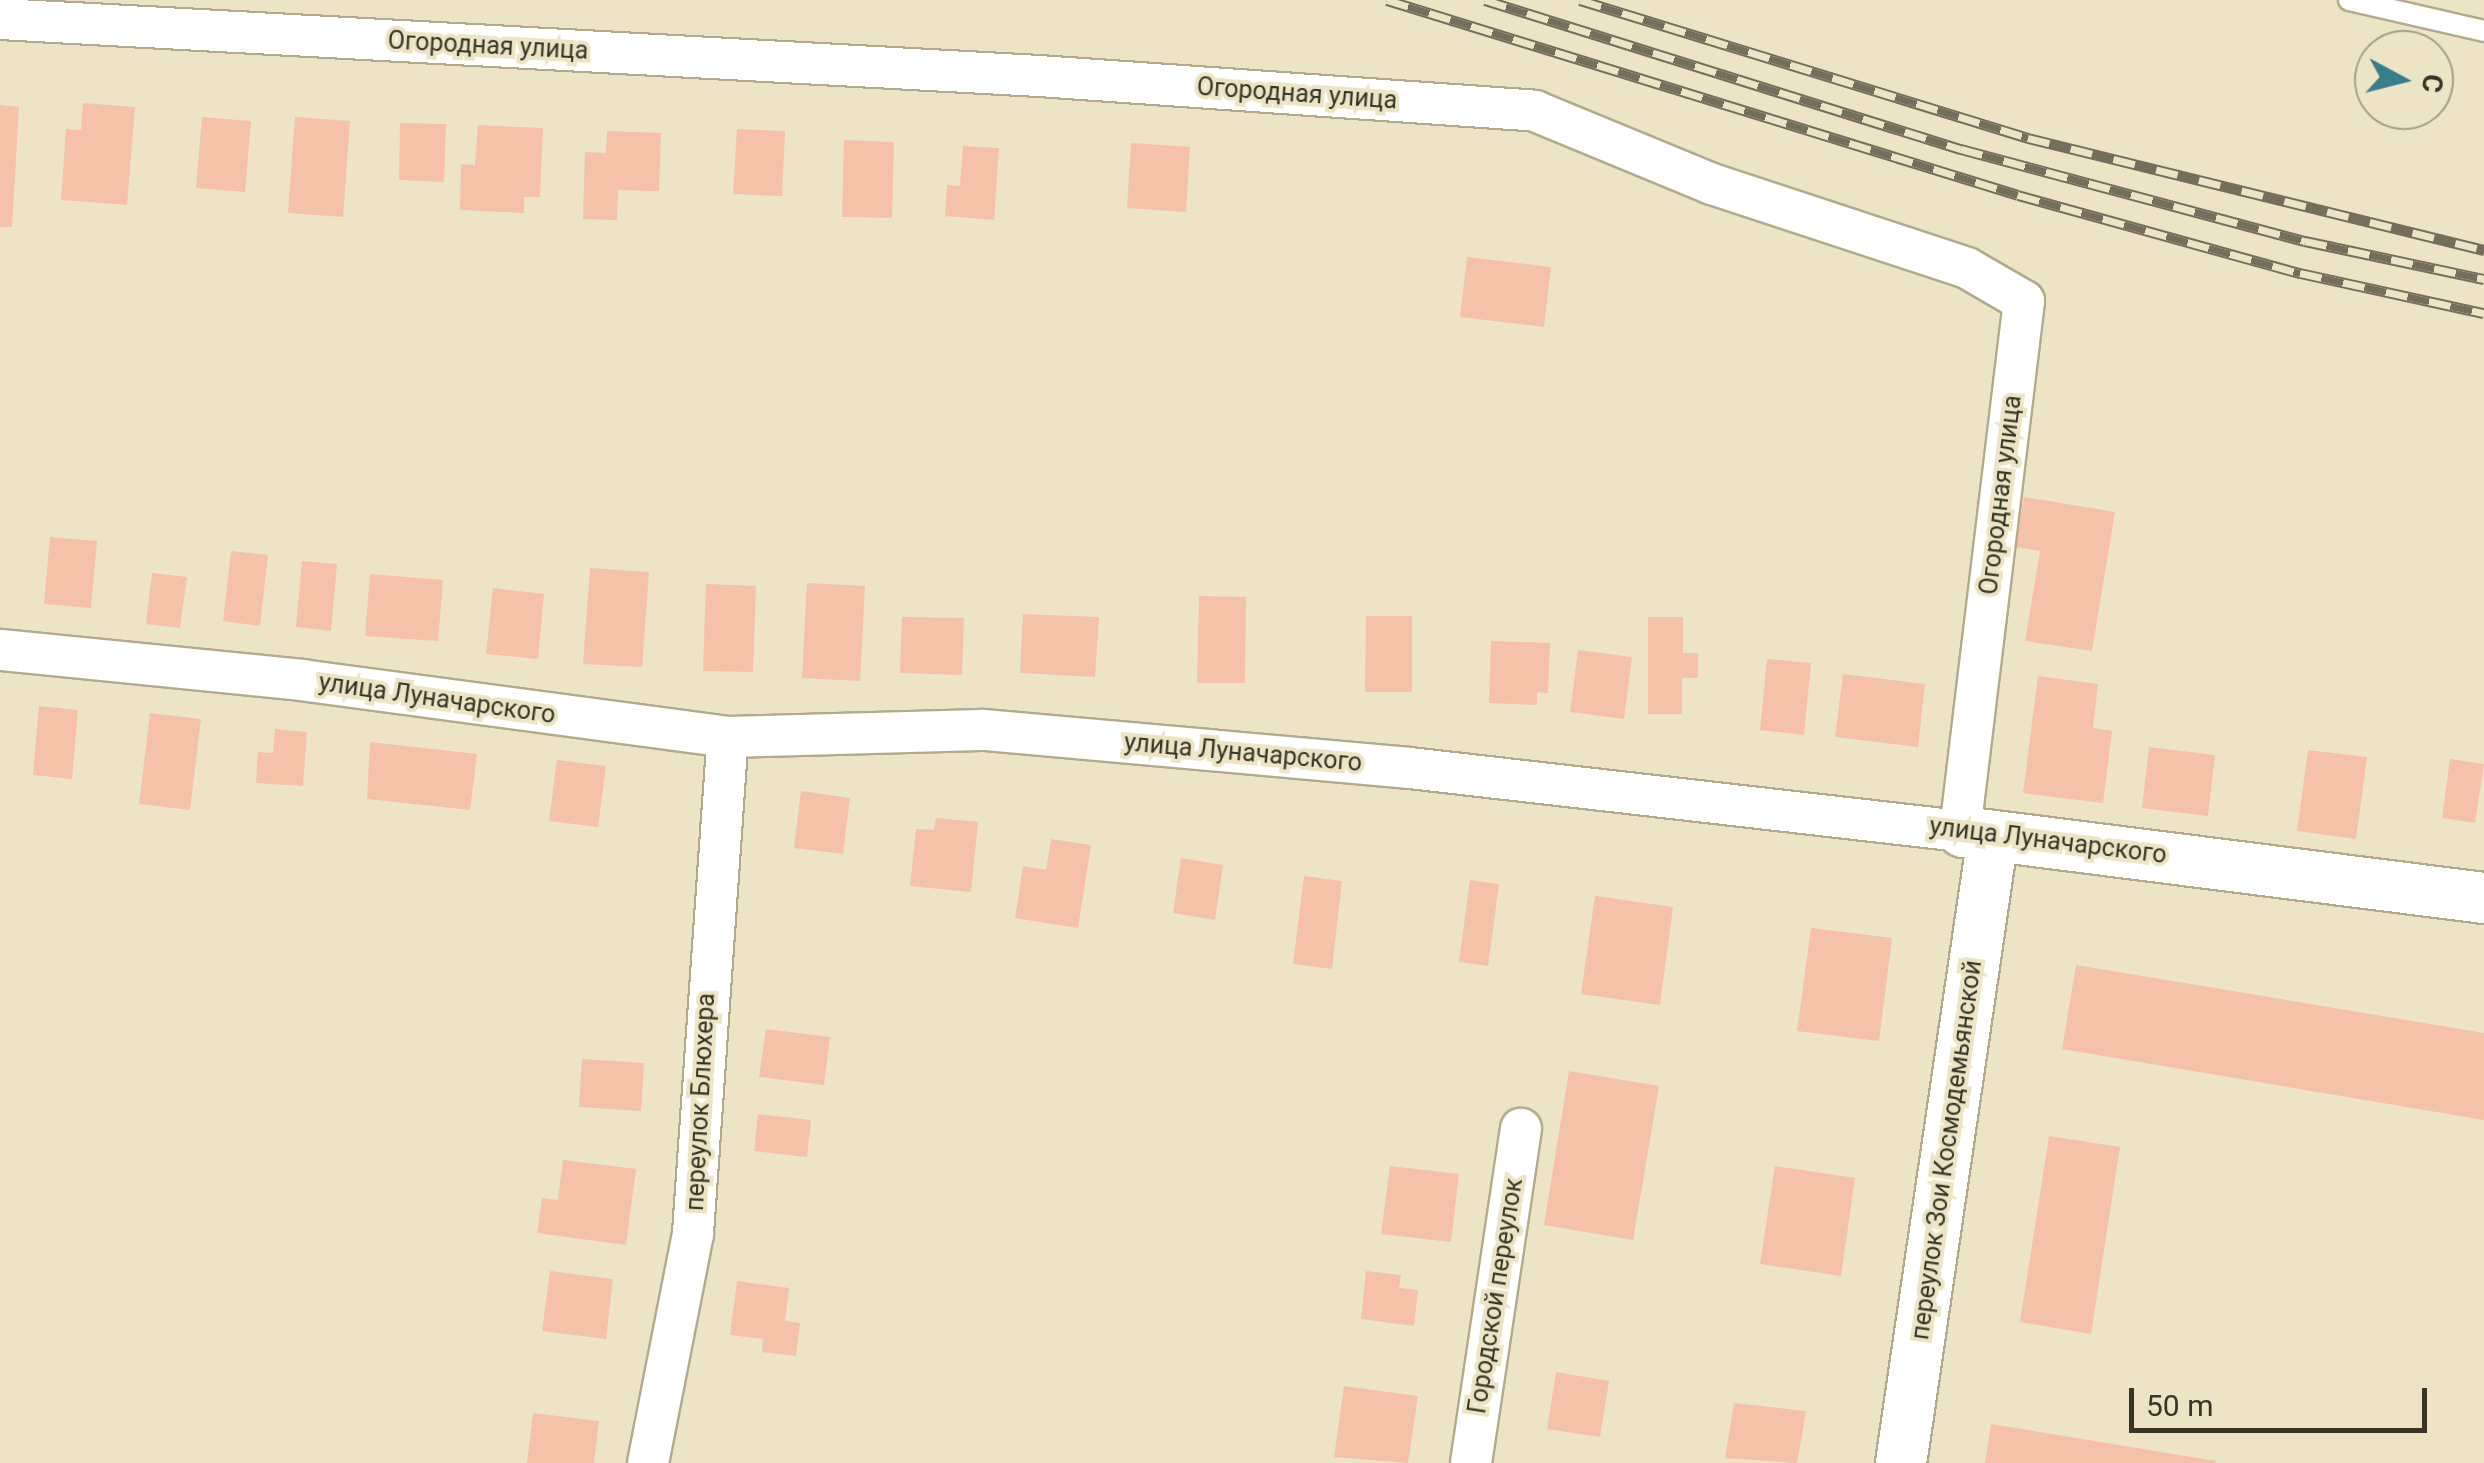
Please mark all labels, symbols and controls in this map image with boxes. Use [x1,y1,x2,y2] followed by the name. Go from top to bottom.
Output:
[387,26,589,66] street label: Огородная улица
[2354,30,2454,130] north arrow
[1196,72,1398,116] street label: Огородная улица
[2415,72,2450,95] text: С
[1974,394,2028,596] street label: Огородная улица
[317,668,557,730] street label: улица Луначарского
[1123,728,1363,778] street label: улица Луначарского
[1928,812,2168,870] street label: улица Луначарского
[1905,958,1989,1342] street label: переулок Зои Космодемьянской
[680,992,722,1212] street label: переулок Блюхера
[1463,1176,1529,1416] street label: Городской переулок
[2134,1368,2432,1430] scale bar
[2146,1388,2213,1423] text: 50 m

